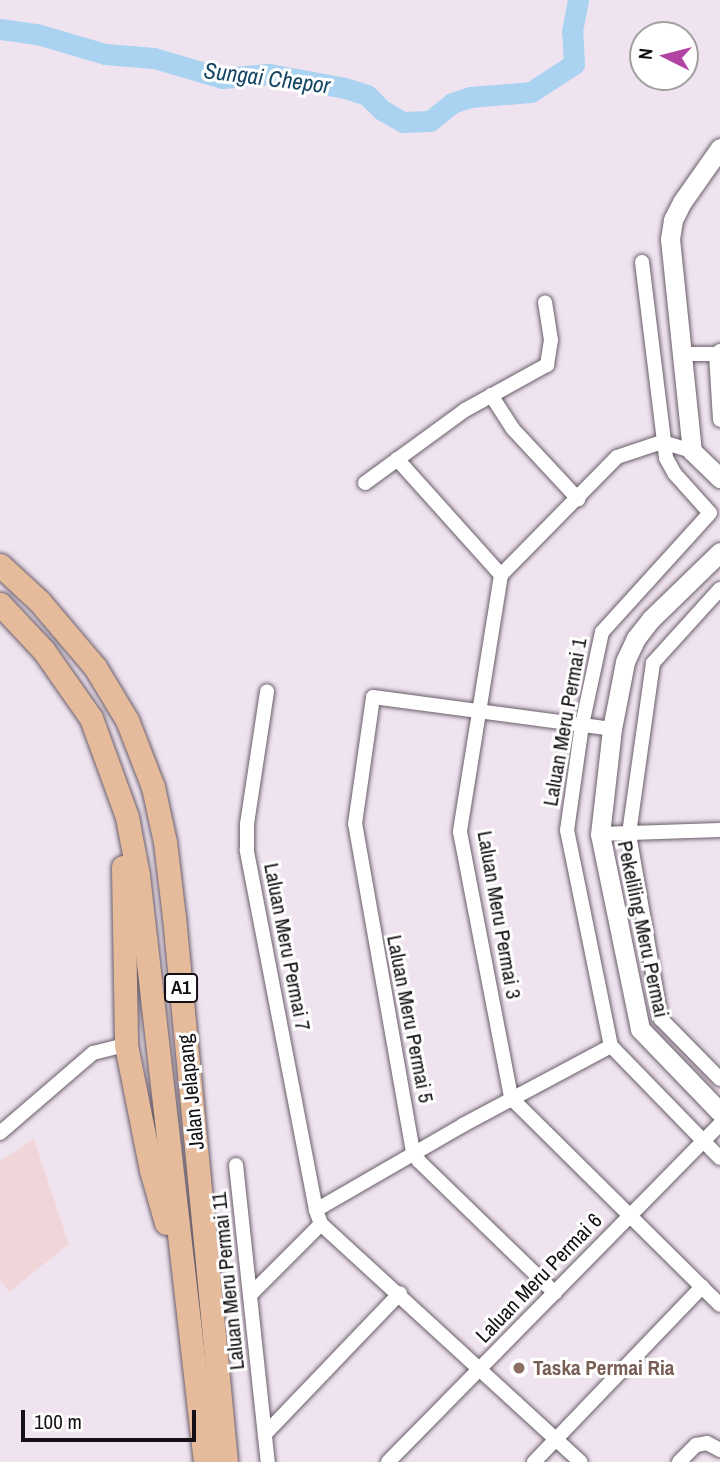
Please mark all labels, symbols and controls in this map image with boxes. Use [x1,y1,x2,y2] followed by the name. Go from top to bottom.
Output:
[629,21,699,91] north arrow
[632,47,659,61] text: N
[202,57,332,99] water label: Sungai Chepor
[538,636,592,808] street label: Laluan Meru Permai 1
[472,829,526,1001] street label: Laluan Meru Permai 3
[612,838,674,1020] street label: Pekeliling Meru Permai
[258,861,316,1033] street label: Laluan Meru Permai 7
[381,933,439,1105] street label: Laluan Meru Permai 5
[164,972,198,1004] road number: A1
[172,1033,210,1151] street label: Jalan Jelapang
[206,1191,250,1371] street label: Laluan Meru Permai 11
[471,1208,607,1348] street label: Laluan Meru Permai 6
[533,1355,674,1381] place label: Taska Permai Ria
[511,1360,527,1376] marker: Taska Permai Ria
[24,1396,200,1440] scale bar
[34,1407,82,1436] text: 100 m

